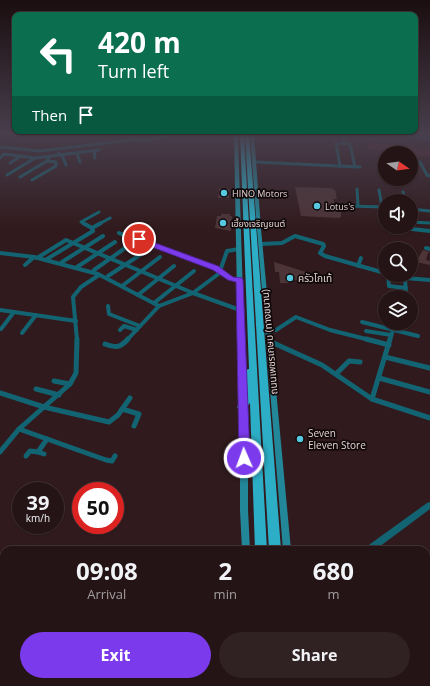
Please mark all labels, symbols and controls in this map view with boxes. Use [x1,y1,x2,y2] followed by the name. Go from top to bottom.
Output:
[98,23,181,61] text: 420 m
[32,28,84,80] icon: left
[98,59,169,83] text: Turn left
[75,104,97,126] icon: arrive
[32,105,67,125] text: Then
[378,146,418,186] north arrow
[378,146,418,330] map controls
[232,187,287,200] place label: HINO Motors
[219,188,229,198] marker: HINO Motors
[378,194,418,234] button: sound
[325,200,354,213] place label: Lotus's
[312,201,322,211] marker: Lotus's
[231,217,285,230] place label: เฮี้ยงเจริญยนต์
[218,218,228,228] marker: เฮี้ยงเจริญยนต์
[122,222,156,256] pin
[128,228,150,250] icon: arrive
[378,242,418,282] button: search
[298,271,332,285] place label: ครัวโกเท้
[285,273,295,283] marker: ครัวโกเท้
[257,289,281,395] street label: ถนนเพชรเกษม (ทางขนาน)
[378,290,418,330] button: layers
[308,426,366,452] place label: Seven Eleven Store
[295,434,305,444] marker: Seven Eleven Store
[223,437,265,479] position arrow
[72,482,124,534] speed limit sign: 50
[27,489,49,516] text: 39
[26,511,50,525] text: km/h
[76,554,138,587] text: 09:08
[218,554,232,587] text: 2
[313,554,354,587] text: 680
[87,585,126,603] text: Arrival
[214,585,237,603] text: min
[327,585,339,603] text: m
[20,632,211,678] button: Exit
[219,632,410,678] button: Share

